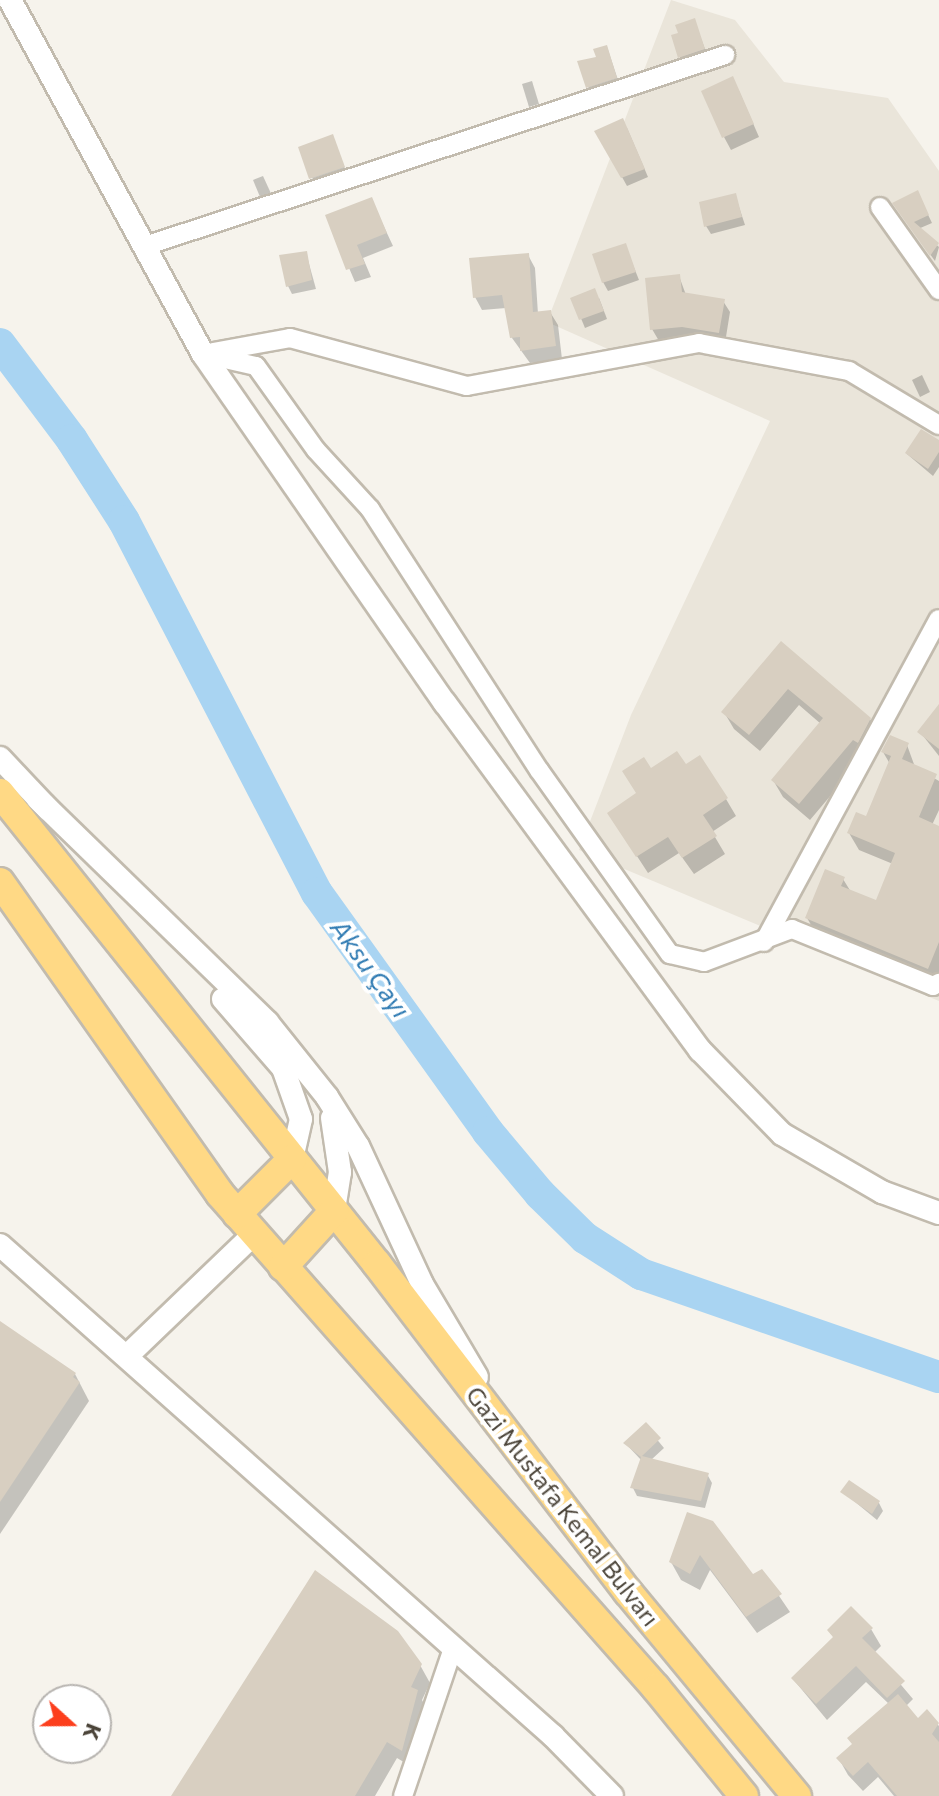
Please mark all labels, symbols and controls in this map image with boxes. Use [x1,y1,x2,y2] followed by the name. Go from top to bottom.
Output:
[325,913,417,1023] water label: Aksu Çayı
[460,1380,666,1632] street label: Gazi Mustafa Kemal Bulvarı
[32,1684,112,1764] north arrow
[78,1720,108,1744] text: K

